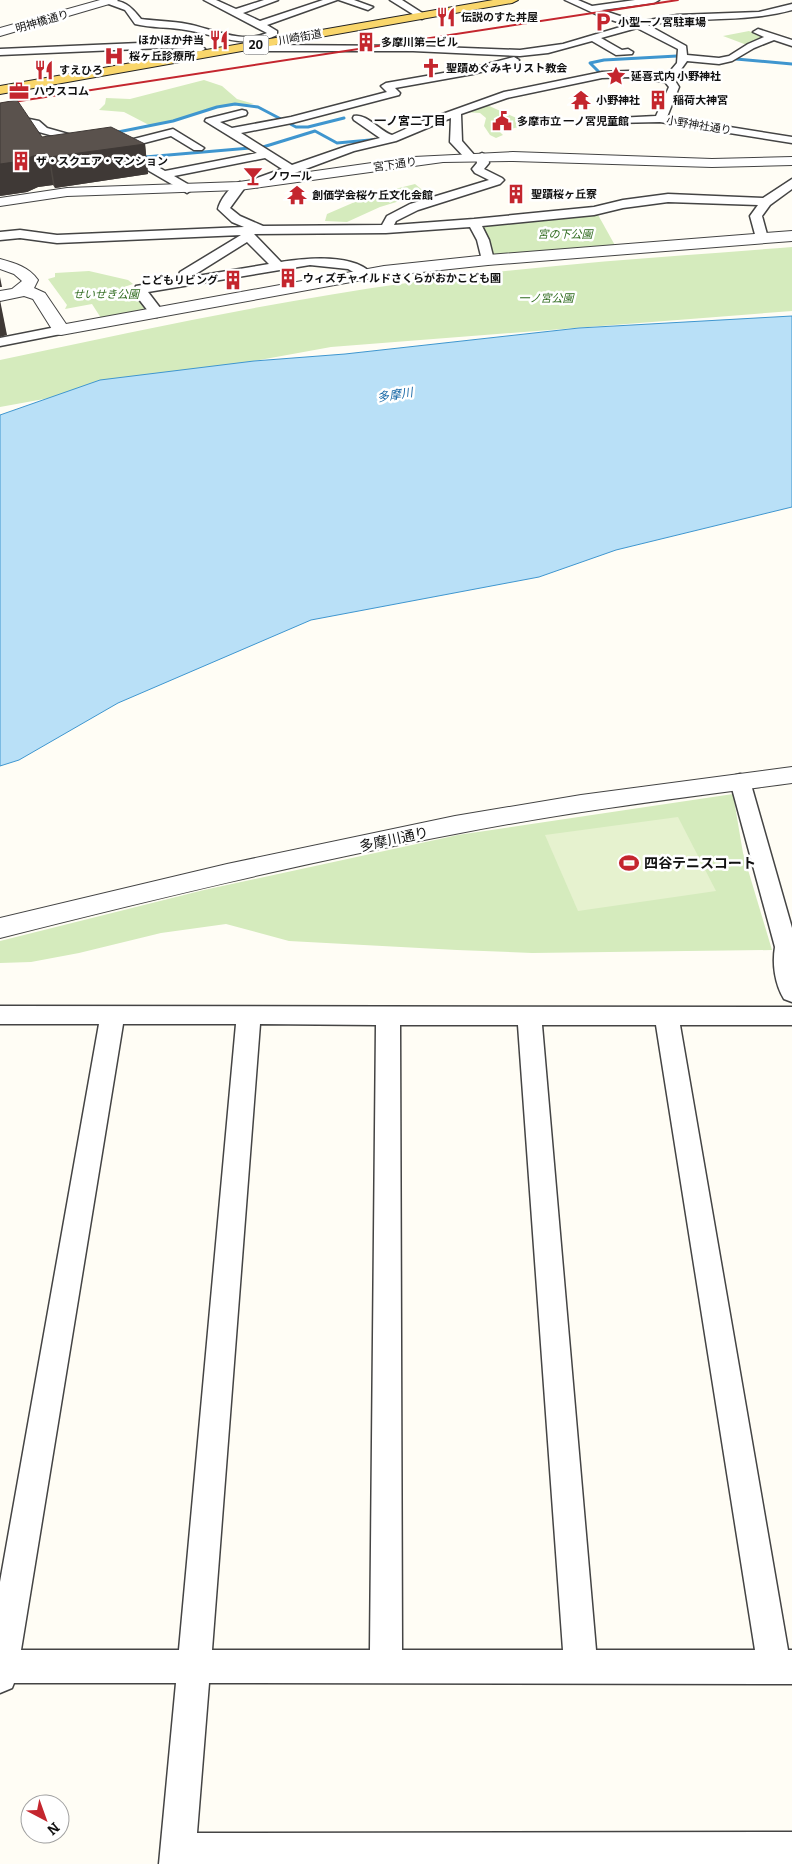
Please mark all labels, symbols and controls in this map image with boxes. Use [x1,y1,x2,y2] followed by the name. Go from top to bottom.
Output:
[435,6,457,28] restaurant icon: 伝説のすた丼屋
[14,8,70,35] street label: 明神橋通り
[461,11,538,24] place label: 伝説のすた丼屋
[592,11,614,33] parking icon: 小型一ノ宮駐車場
[618,16,706,29] place label: 小型一ノ宮駐車場
[277,27,323,48] street label: 川崎街道
[208,29,230,51] restaurant icon: ほかほか弁当
[355,31,377,53] building icon: 多摩川第一ビル
[138,34,204,47] place label: ほかほか弁当
[244,36,268,54] road number: 20
[381,36,458,49] place label: 多摩川第一ビル
[103,45,125,67] hospital icon: 桜ヶ丘診療所
[129,50,195,63] place label: 桜ヶ丘診療所
[420,57,442,79] church icon: 聖蹟めぐみキリスト教会
[33,59,55,81] restaurant icon: すえひろ
[446,62,567,75] place label: 聖蹟めぐみキリスト教会
[59,64,103,77] place label: すえひろ
[605,65,627,87] place icon: 延喜式内 小野神社
[631,70,721,83] place label: 延喜式内 小野神社
[8,80,30,102] office icon: ハウスコム
[34,85,89,98] place label: ハウスコム
[570,89,592,111] temple icon: 小野神社
[647,89,669,111] building icon: 稲荷大神宮
[596,94,640,107] place label: 小野神社
[673,94,728,107] place label: 稲荷大神宮
[491,110,513,132] public building icon: 多摩市立 一ノ宮児童館
[374,114,446,128] district label: 一ノ宮二丁目
[665,114,733,137] street label: 小野神社通り
[517,115,629,128] place label: 多摩市立 一ノ宮児童館
[10,150,32,172] building icon: ザ・スクエア・マンション
[36,155,168,168] place label: ザ・スクエア・マンション
[372,155,418,174] street label: 宮下通り
[242,165,264,187] bar icon: ノワール
[268,170,312,183] place label: ノワール
[505,183,527,205] building icon: 聖蹟桜ヶ丘寮
[286,184,308,206] temple icon: 創価学会桜ケ丘文化会館
[531,188,597,201] place label: 聖蹟桜ヶ丘寮
[312,189,433,202] place label: 創価学会桜ケ丘文化会館
[538,228,594,241] park label: 宮の下公園
[277,267,299,289] building icon: ウィズチャイルドさくらがおかこども園
[222,269,244,291] building icon: こどもリビング
[303,272,501,285] place label: ウィズチャイルドさくらがおかこども園
[141,274,218,287] place label: こどもリビング
[73,288,141,301] park label: せいせき公園
[519,292,575,305] park label: 一ノ宮公園
[376,385,416,405] water label: 多摩川
[358,824,430,855] street label: 多摩川通り
[618,852,640,874] sports icon: 四谷テニスコート
[644,855,756,872] place label: 四谷テニスコート
[20,1794,70,1844] north arrow
[43,1818,63,1839] text: N

